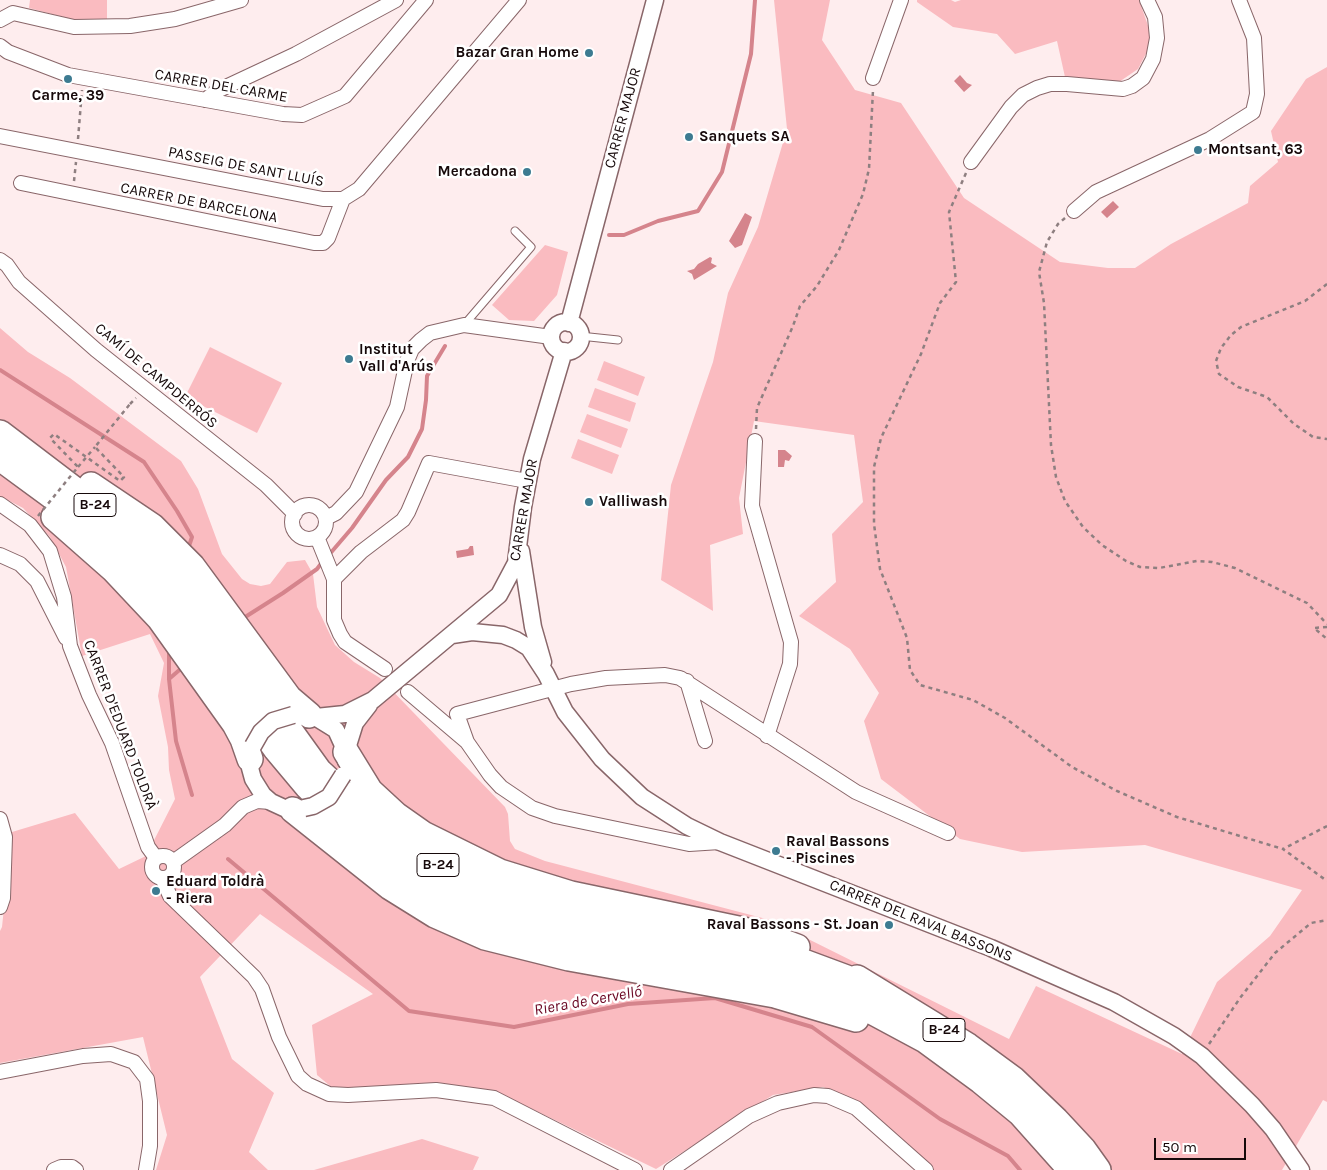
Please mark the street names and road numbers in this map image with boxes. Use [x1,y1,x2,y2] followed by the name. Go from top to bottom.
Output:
[153,65,289,107] street label: CARRER DEL CARME
[601,66,645,170] street label: CARRER MAJOR
[167,143,325,191] street label: PASSEIG DE SANT LLUÍS
[119,179,279,227] street label: CARRER DE BARCELONA
[91,319,221,433] street label: CAMÍ DE CAMPDERRÓS
[506,457,542,563] street label: CARRER MAJOR
[74,494,116,516] road number: B-24
[79,637,161,813] street label: CARRER D'EDUARD TOLDRÀ
[417,854,459,876] road number: B-24
[827,876,1015,966] street label: CARRER DEL RAVAL BASSONS
[923,1018,965,1042] road number: B-24

